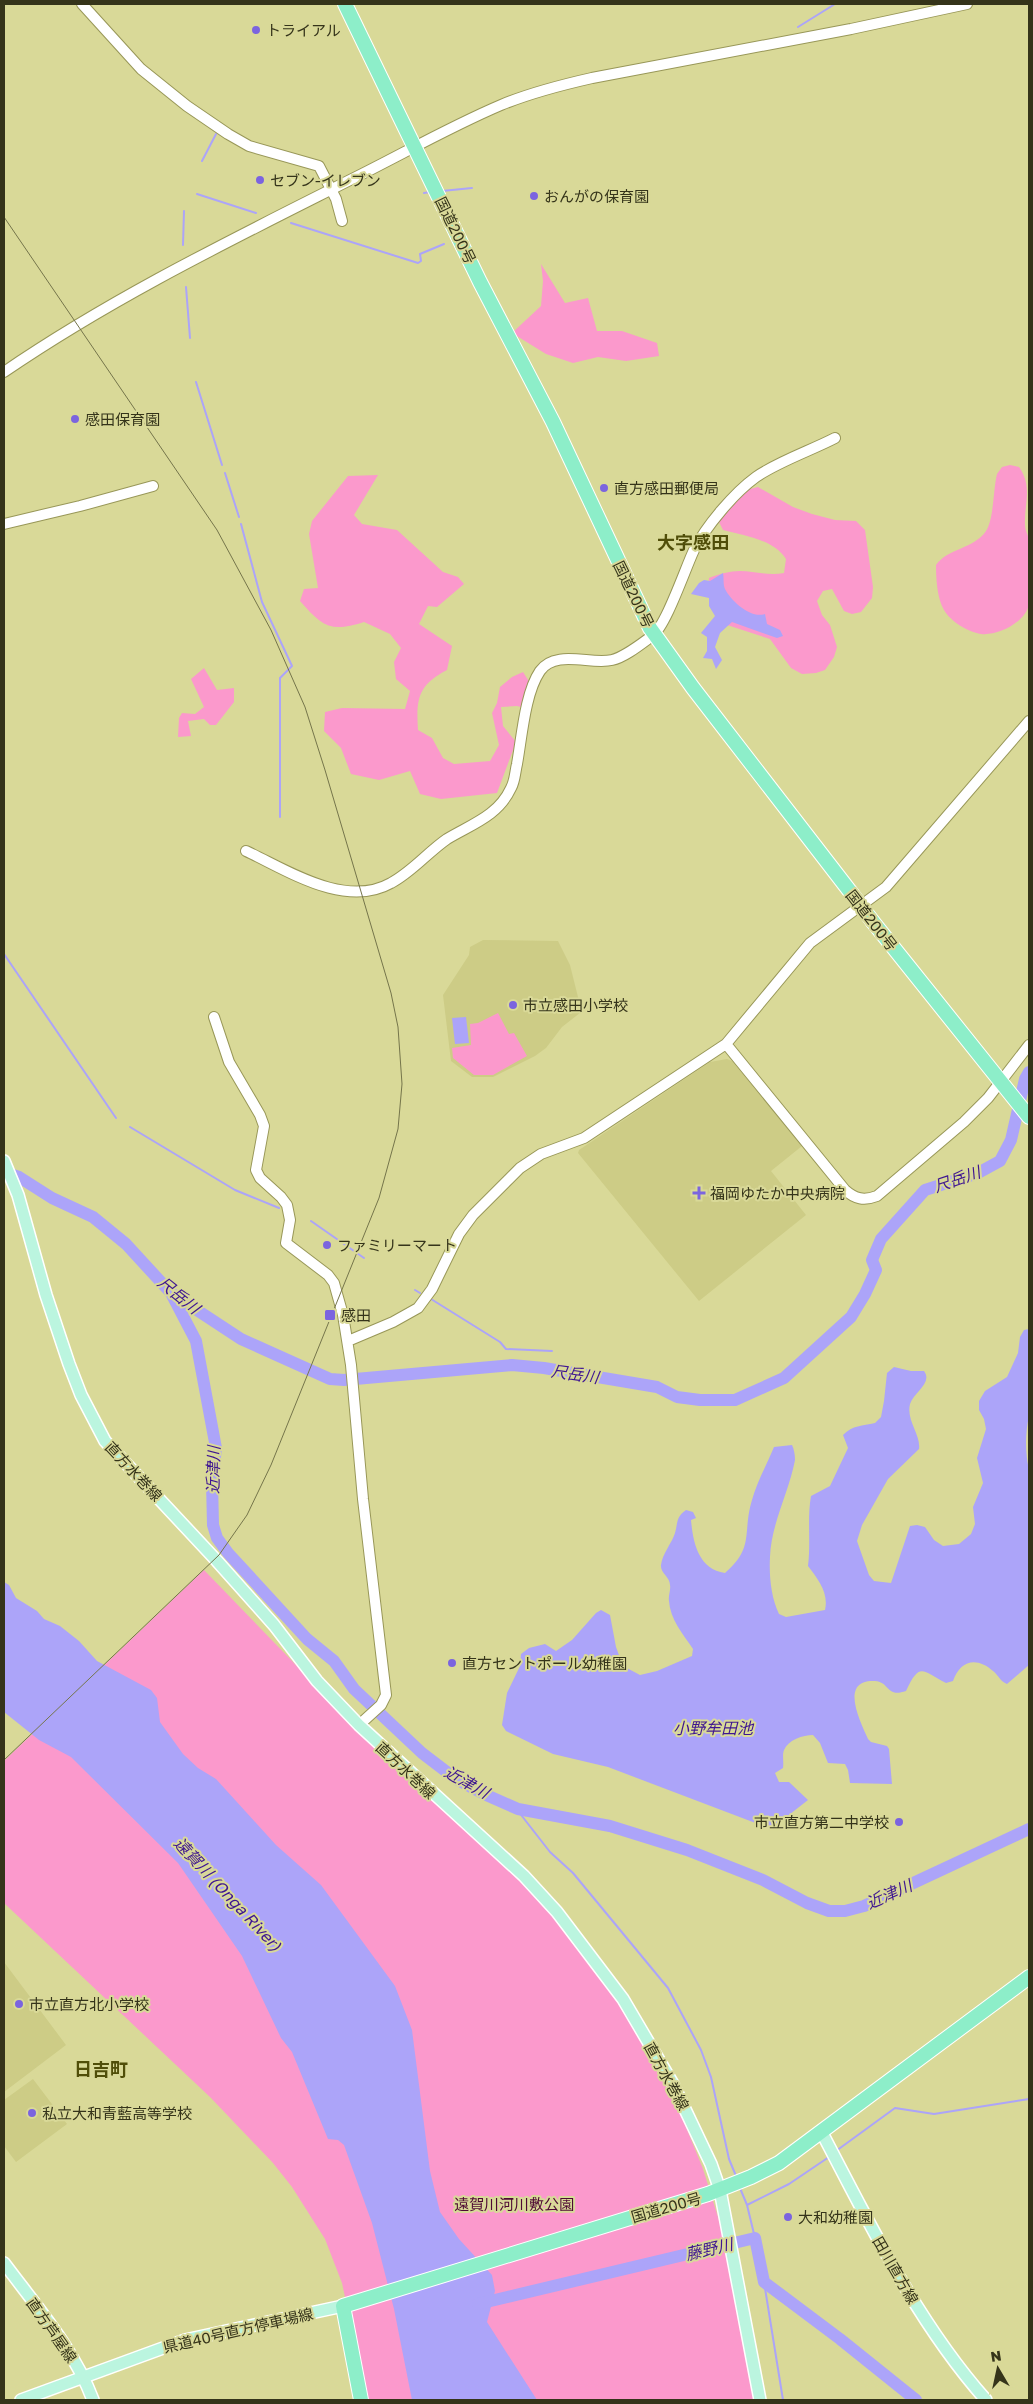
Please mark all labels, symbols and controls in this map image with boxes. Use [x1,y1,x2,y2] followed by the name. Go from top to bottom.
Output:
[266,21,341,39] place label: トライアル
[250,24,262,36] marker: トライアル
[270,171,381,189] place label: セブン-イレブン
[254,174,266,186] marker: セブン-イレブン
[544,187,649,205] place label: おんがの保育園
[528,190,540,202] marker: おんがの保育園
[432,194,480,266] street label: 国道200号
[85,410,160,428] place label: 感田保育園
[69,413,81,425] marker: 感田保育園
[614,479,719,497] place label: 直方感田郵便局
[598,482,610,494] marker: 直方感田郵便局
[657,531,729,553] district label: 大字感田
[610,558,658,630] street label: 国道200号
[843,886,901,954] street label: 国道200号
[523,996,628,1014] place label: 市立感田小学校
[507,999,519,1011] marker: 市立感田小学校
[931,1161,985,1196] water label: 尺岳川
[710,1184,845,1202] place label: 福岡ゆたか中央病院
[692,1186,706,1200] marker: 福岡ゆたか中央病院
[337,1236,457,1254] place label: ファミリーマート
[321,1239,333,1251] marker: ファミリーマート
[154,1272,205,1319] water label: 尺岳川
[341,1306,371,1324] place label: 感田
[323,1308,337,1322] marker: 感田
[550,1361,602,1388] water label: 尺岳川
[102,1437,166,1505] street label: 直方水巻線
[203,1444,223,1494] water label: 近津川
[462,1654,627,1672] place label: 直方セントポール幼稚園
[446,1657,458,1669] marker: 直方セントポール幼稚園
[673,1718,755,1738] water label: 小野牟田池
[372,1738,440,1802] street label: 直方水巻線
[441,1762,495,1803] water label: 近津川
[754,1813,889,1831] place label: 市立直方第二中学校
[893,1816,905,1828] marker: 市立直方第二中学校
[170,1833,286,1956] water label: 遠賀川 (Onga River)
[863,1874,917,1913] water label: 近津川
[29,1995,149,2013] place label: 市立直方北小学校
[13,1998,25,2010] marker: 市立直方北小学校
[641,2039,693,2113] street label: 直方水巻線
[74,2058,128,2080] district label: 日吉町
[42,2104,192,2122] place label: 私立大和青藍高等学校
[26,2107,38,2119] marker: 私立大和青藍高等学校
[629,2188,703,2226] street label: 国道200号
[454,2195,574,2213] park label: 遠賀川河川敷公園
[798,2208,873,2226] place label: 大和幼稚園
[782,2211,794,2223] marker: 大和幼稚園
[683,2233,737,2264] water label: 藤野川
[869,2233,923,2307] street label: 田川直方線
[23,2294,81,2366] street label: 直方芦屋線
[161,2304,315,2356] street label: 県道40号直方停車場線
[973,2344,1023,2394] north arrow
[989,2346,1002,2365] text: N

